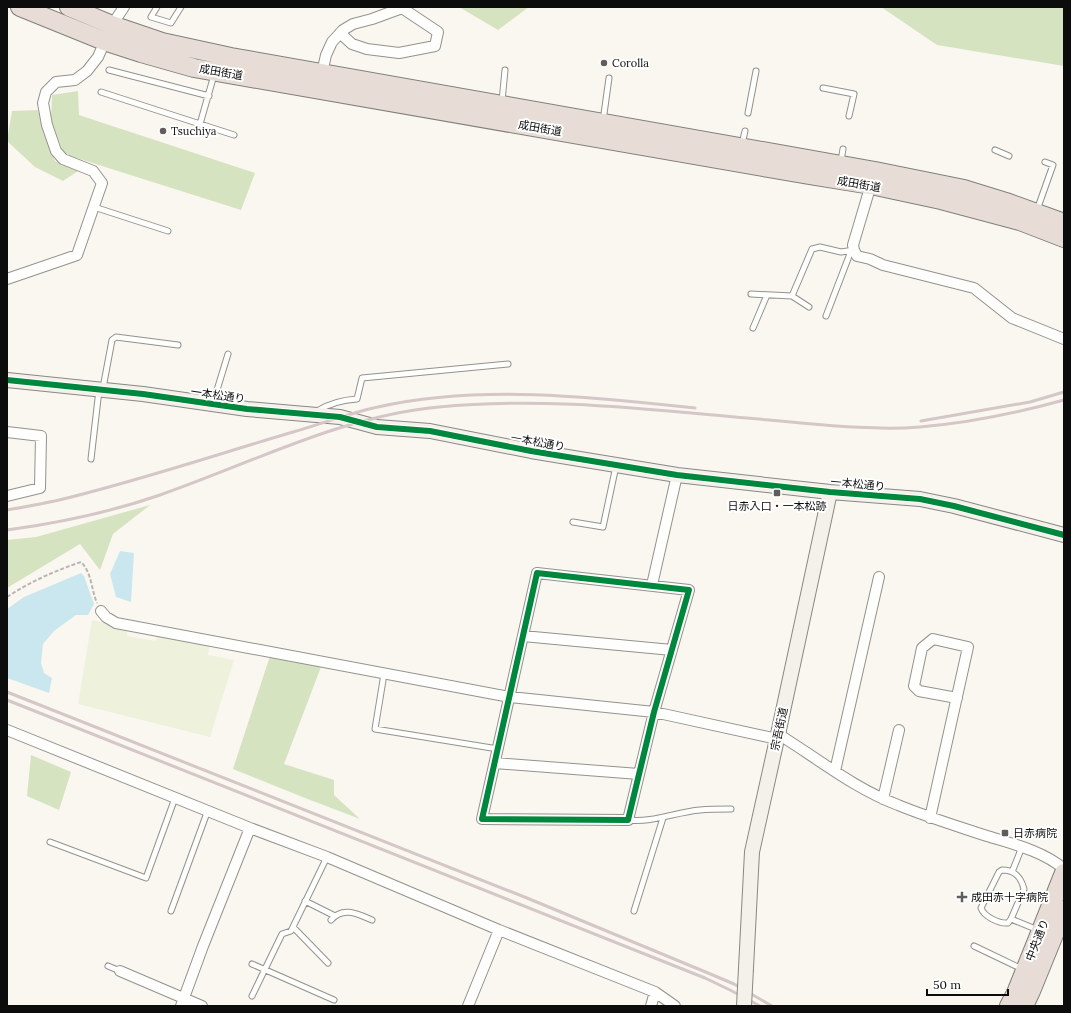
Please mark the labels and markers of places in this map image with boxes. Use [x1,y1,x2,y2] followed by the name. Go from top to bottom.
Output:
[612,56,649,70] place label: Corolla
[599,58,609,68] marker: Corolla
[171,124,217,138] place label: Tsuchiya
[158,126,168,136] marker: Tsuchiya
[772,488,782,498] marker: 日赤入口・一本松跡
[728,499,827,513] place label: 日赤入口・一本松跡
[1013,826,1057,840] place label: 日赤病院
[1000,828,1010,838] marker: 日赤病院
[971,890,1048,904] place label: 成田赤十字病院
[956,891,968,903] marker: 成田赤十字病院

